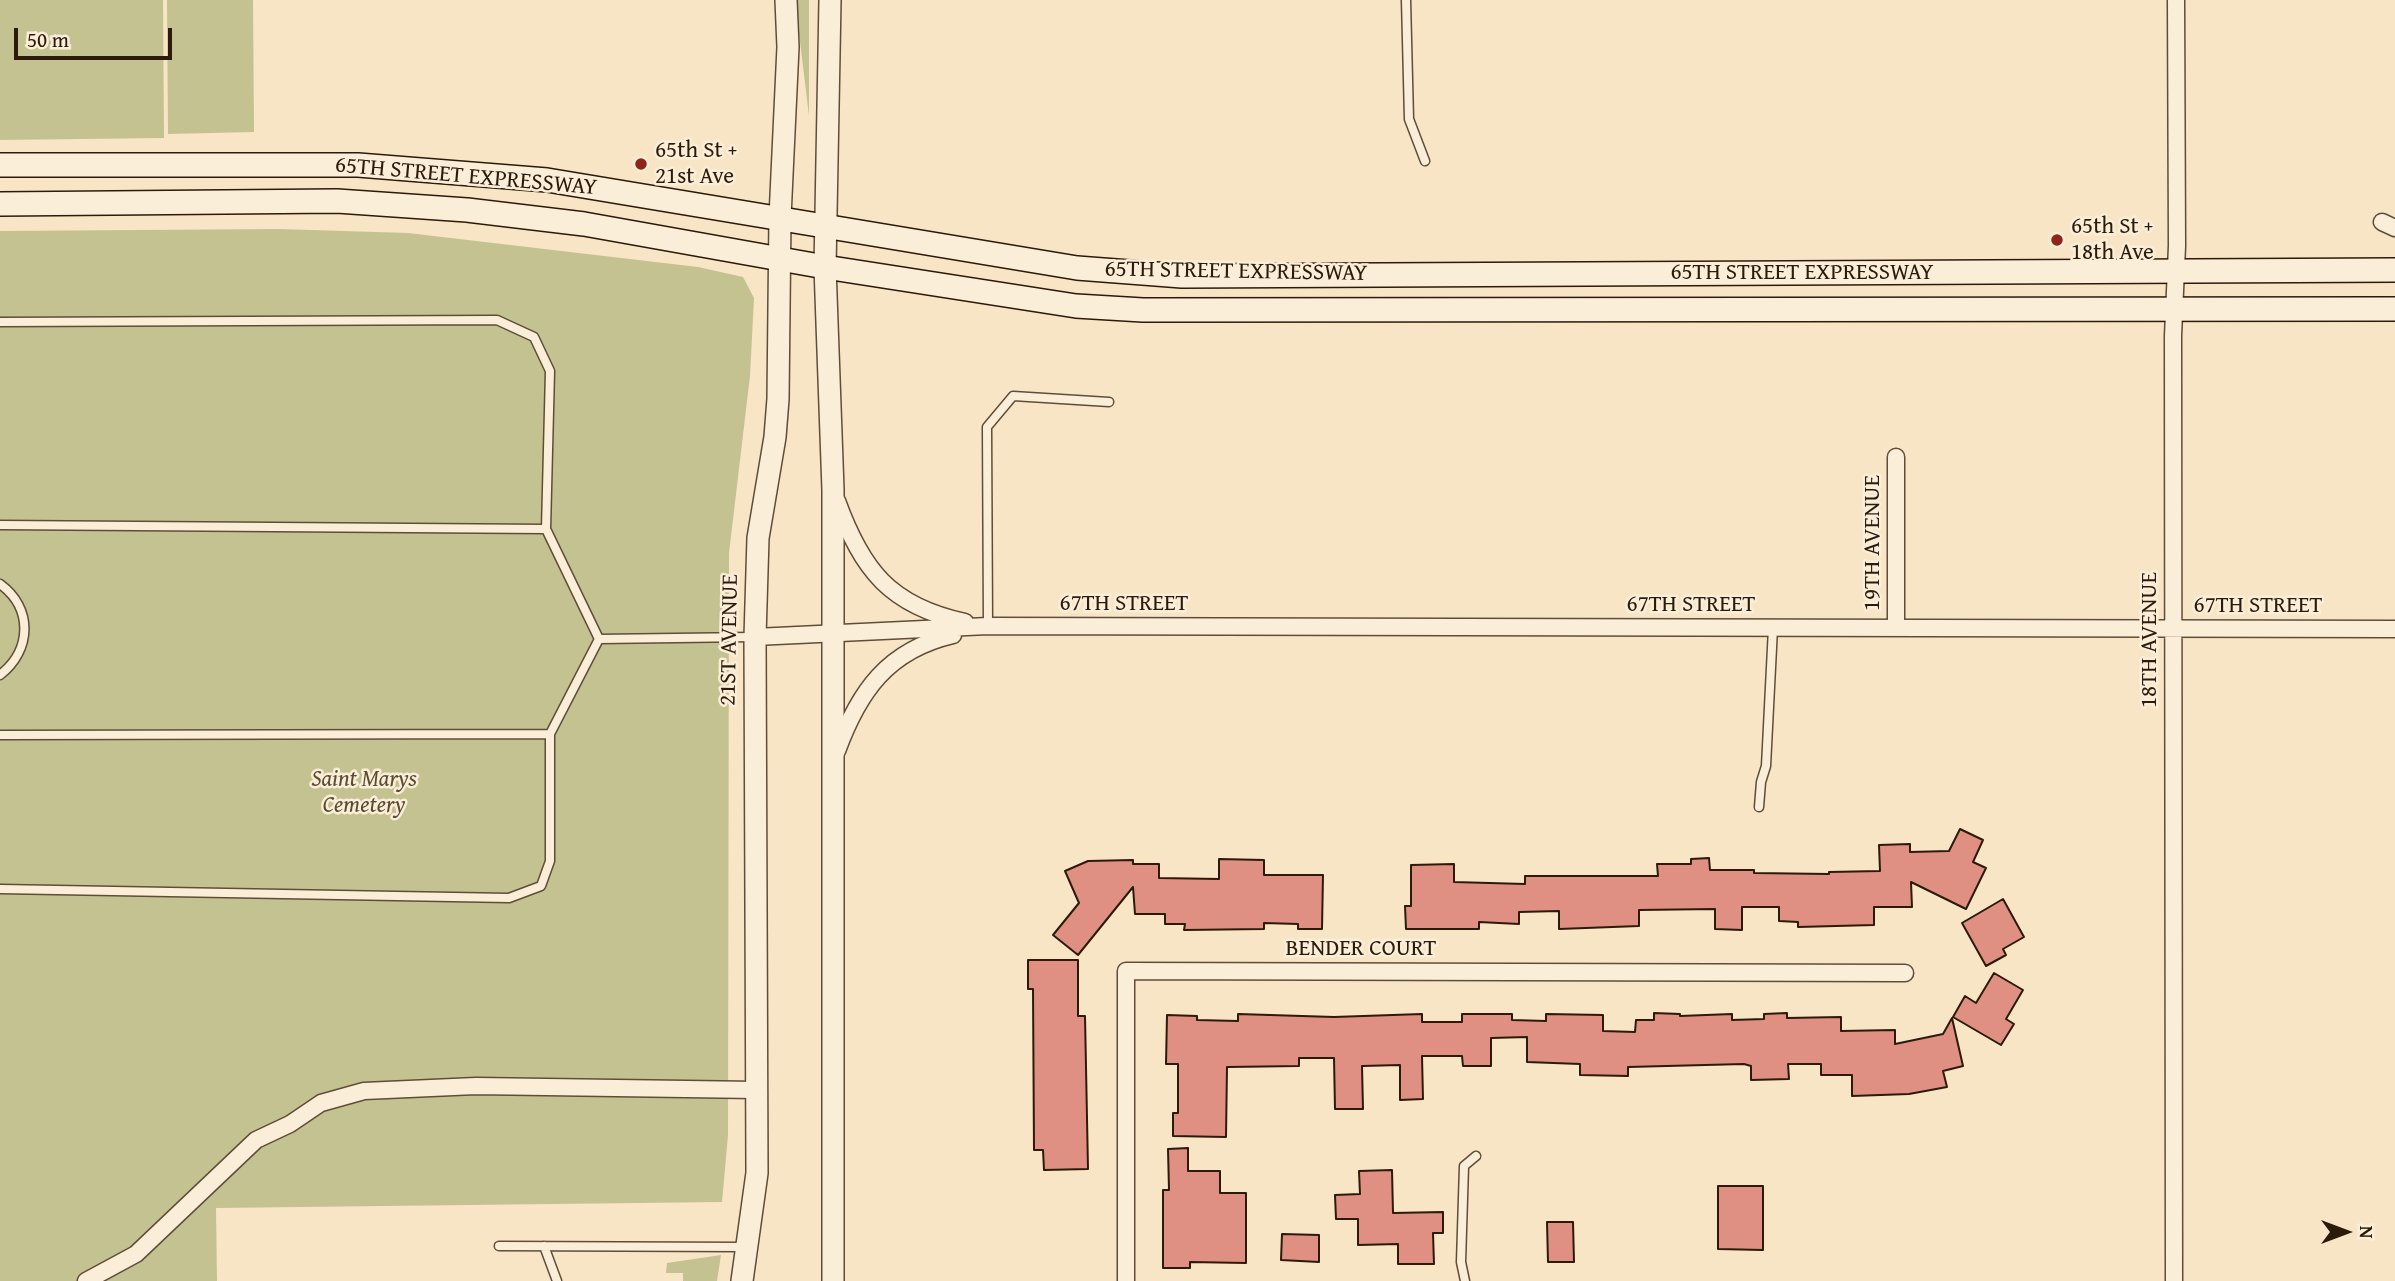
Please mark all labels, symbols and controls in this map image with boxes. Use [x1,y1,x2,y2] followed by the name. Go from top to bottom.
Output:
[18,14,175,58] scale bar
[27,24,69,55] text: 50 m
[655,137,737,191] place label: 65th St + 21st Ave
[334,152,598,202] street label: 65TH STREET EXPRESSWAY
[633,156,649,172] marker: 65th St + 21st Ave
[2071,213,2154,267] place label: 65th St + 18th Ave
[2049,232,2065,248] marker: 65th St + 18th Ave
[1104,256,1368,288] street label: 65TH STREET EXPRESSWAY
[1670,259,1934,287] street label: 65TH STREET EXPRESSWAY
[1859,475,1887,611] street label: 19TH AVENUE
[2136,572,2164,708] street label: 18TH AVENUE
[715,574,745,706] street label: 21ST AVENUE
[1060,590,1188,618] street label: 67TH STREET
[1627,591,1755,619] street label: 67TH STREET
[2194,592,2322,620] street label: 67TH STREET
[311,766,417,820] park label: Saint Marys Cemetery
[1286,935,1436,963] street label: BENDER COURT
[2311,1197,2381,1267] north arrow
[2353,1226,2381,1238] text: N

